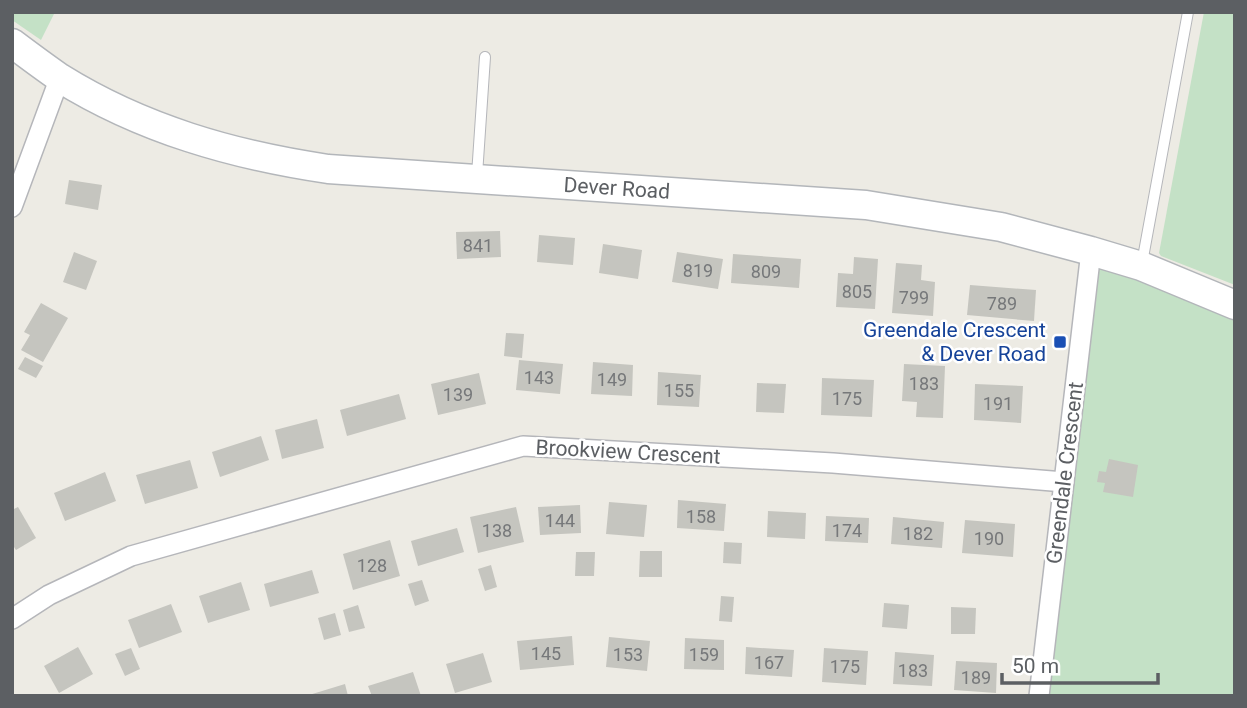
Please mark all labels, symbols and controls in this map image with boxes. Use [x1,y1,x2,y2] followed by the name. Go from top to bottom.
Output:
[563,173,671,204] street label: Dever Road
[463,235,493,256] house number: 841
[683,260,713,281] house number: 819
[751,261,781,282] house number: 809
[842,281,872,302] house number: 805
[899,287,929,308] house number: 799
[987,293,1017,314] house number: 789
[863,318,1046,366] place label: Greendale Crescent & Dever Road
[1052,334,1068,350] marker: Greendale Crescent & Dever Road
[524,367,554,388] house number: 143
[597,369,627,390] house number: 149
[909,373,939,394] house number: 183
[664,380,694,401] house number: 155
[1042,381,1088,565] street label: Greendale Crescent
[443,384,473,405] house number: 139
[832,388,862,409] house number: 175
[983,393,1013,414] house number: 191
[535,435,721,469] street label: Brookview Crescent
[686,506,716,527] house number: 158
[545,510,575,531] house number: 144
[482,520,512,541] house number: 138
[832,520,862,541] house number: 174
[903,523,933,544] house number: 182
[974,528,1004,549] house number: 190
[357,555,387,576] house number: 128
[1002,642,1158,686] scale bar
[531,643,561,664] house number: 145
[613,644,643,665] house number: 153
[689,644,719,665] house number: 159
[754,652,784,673] house number: 167
[1012,654,1059,678] text: 50 m
[830,656,860,677] house number: 175
[898,660,928,681] house number: 183
[961,667,991,688] house number: 189

